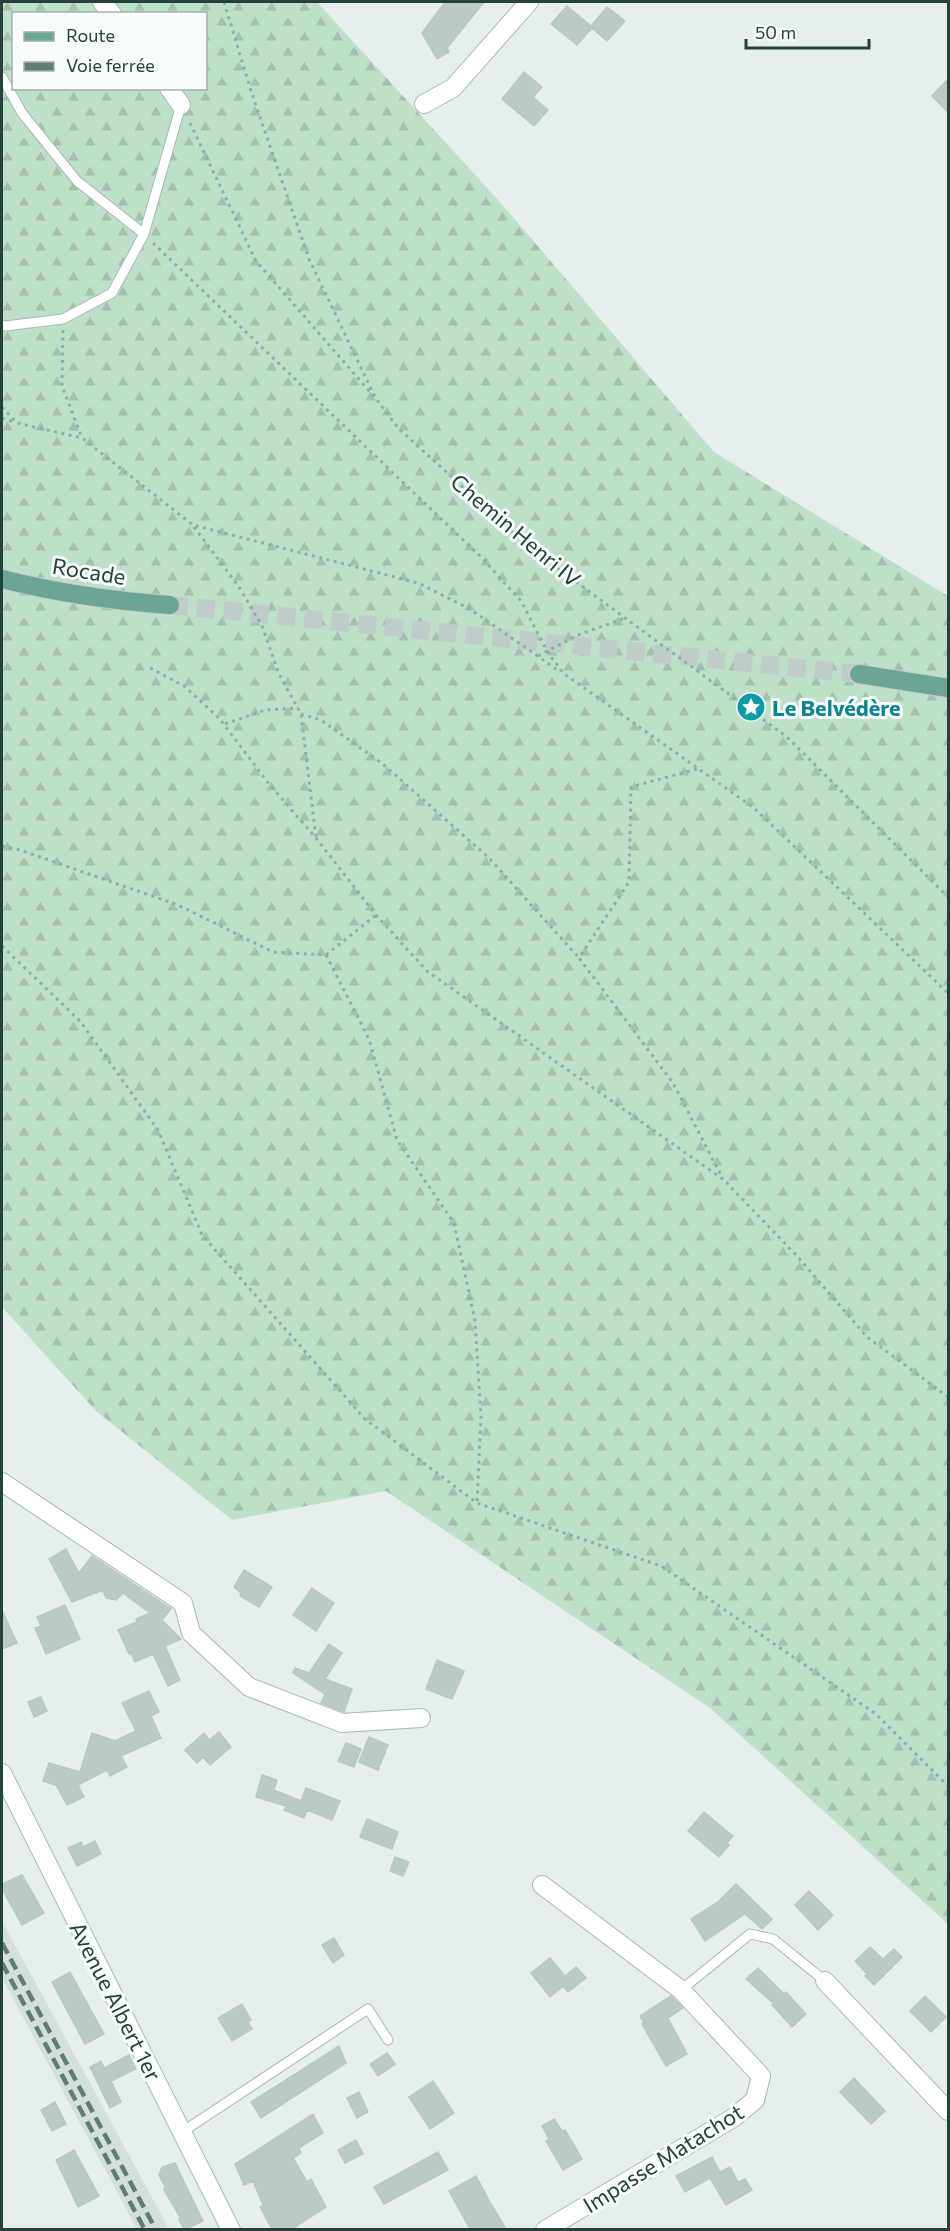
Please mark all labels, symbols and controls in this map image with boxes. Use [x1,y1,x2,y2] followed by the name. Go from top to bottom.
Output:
[12,12,207,90] legend
[746,12,869,50] scale bar
[755,21,796,43] text: 50 m
[66,24,115,46] text: Route
[66,54,155,76] text: Voie ferrée
[445,468,587,592] street label: Chemin Henri IV
[50,552,128,590] street label: Rocade
[735,691,767,723] place icon: Le Belvédère
[772,694,901,721] place label: Le Belvédère
[64,1917,168,2085] street label: Avenue Albert 1er
[578,2098,748,2218] street label: Impasse Matachot

